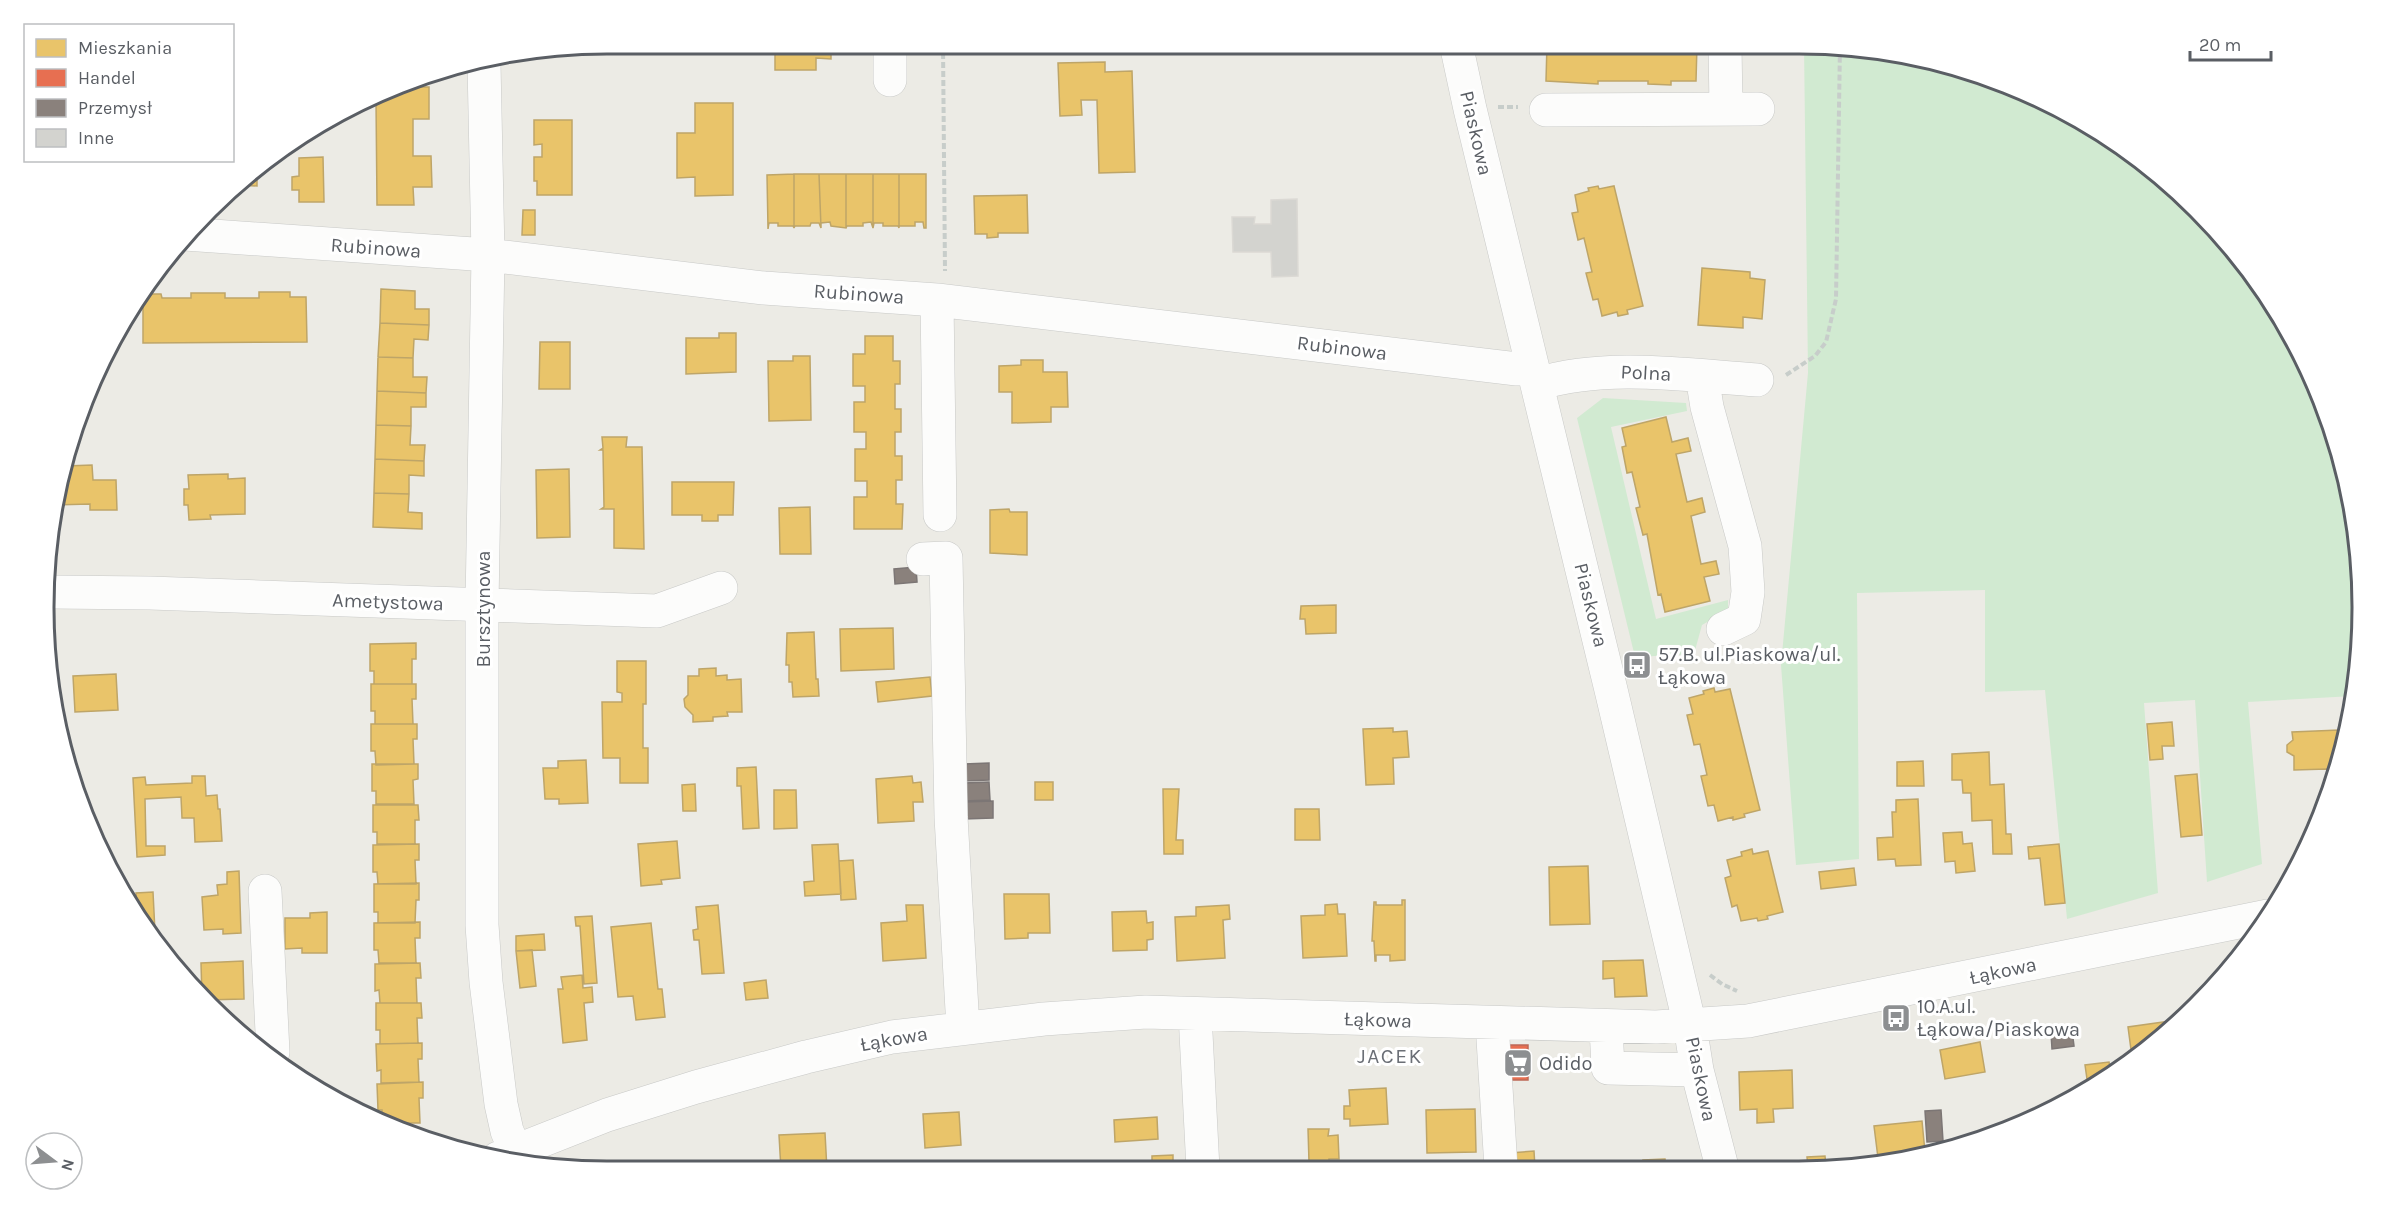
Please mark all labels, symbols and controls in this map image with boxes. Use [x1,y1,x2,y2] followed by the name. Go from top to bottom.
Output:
[24,24,234,162] legend
[2190,24,2271,62] scale bar
[2199,34,2241,56] text: 20 m
[78,37,172,59] text: Mieszkania
[78,67,136,89] text: Handel
[1455,88,1497,178] street label: Piaskowa
[78,97,152,119] text: Przemysł
[78,127,114,149] text: Inne
[330,233,422,263] street label: Rubinowa
[813,279,905,309] street label: Rubinowa
[1296,331,1388,365] street label: Rubinowa
[1620,360,1672,386] street label: Polna
[472,550,495,668] street label: Bursztynowa
[1569,560,1613,650] street label: Piaskowa
[332,589,444,615] street label: Ametystowa
[1658,643,1840,689] place label: 57.B. ul.Piaskowa/ul. Łąkowa
[1621,649,1653,681] bus stop icon: 57.B. ul.Piaskowa/ul. Łąkowa
[1967,953,2039,989] street label: Łąkowa
[1917,995,2080,1041] place label: 10.A.ul. Łąkowa/Piaskowa
[1880,1002,1912,1034] bus stop icon: 10.A.ul. Łąkowa/Piaskowa
[1344,1007,1412,1033] street label: Łąkowa
[858,1022,930,1056] street label: Łąkowa
[1681,1034,1721,1124] street label: Piaskowa
[1357,1044,1423,1068] district label: JACEK
[1502,1047,1534,1079] supermarket icon: Odido
[1539,1052,1593,1075] place label: Odido
[24,1131,84,1191] north arrow
[57,1157,79,1173] text: N

